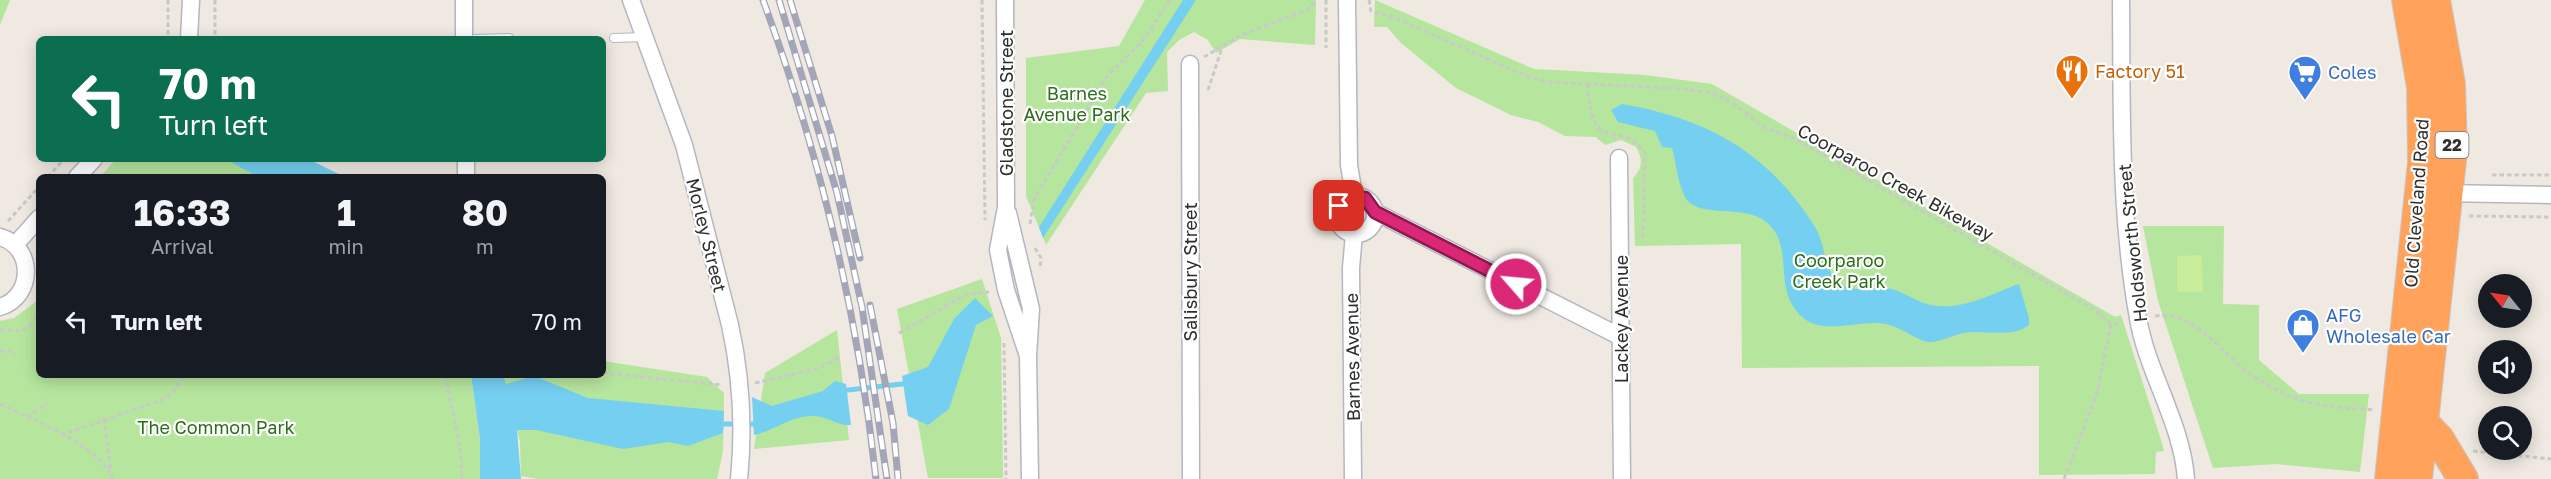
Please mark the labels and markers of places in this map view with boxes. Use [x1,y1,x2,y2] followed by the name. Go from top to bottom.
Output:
[2054,53,2090,100] restaurant icon: Factory 51
[2287,54,2323,101] supermarket icon: Coles
[2095,60,2185,82] place label: Factory 51
[2328,61,2377,83] place label: Coles
[1313,180,1364,231] pin
[2326,304,2451,347] place label: AFG Wholesale Car
[2285,307,2321,354] shop icon: AFG Wholesale Car

